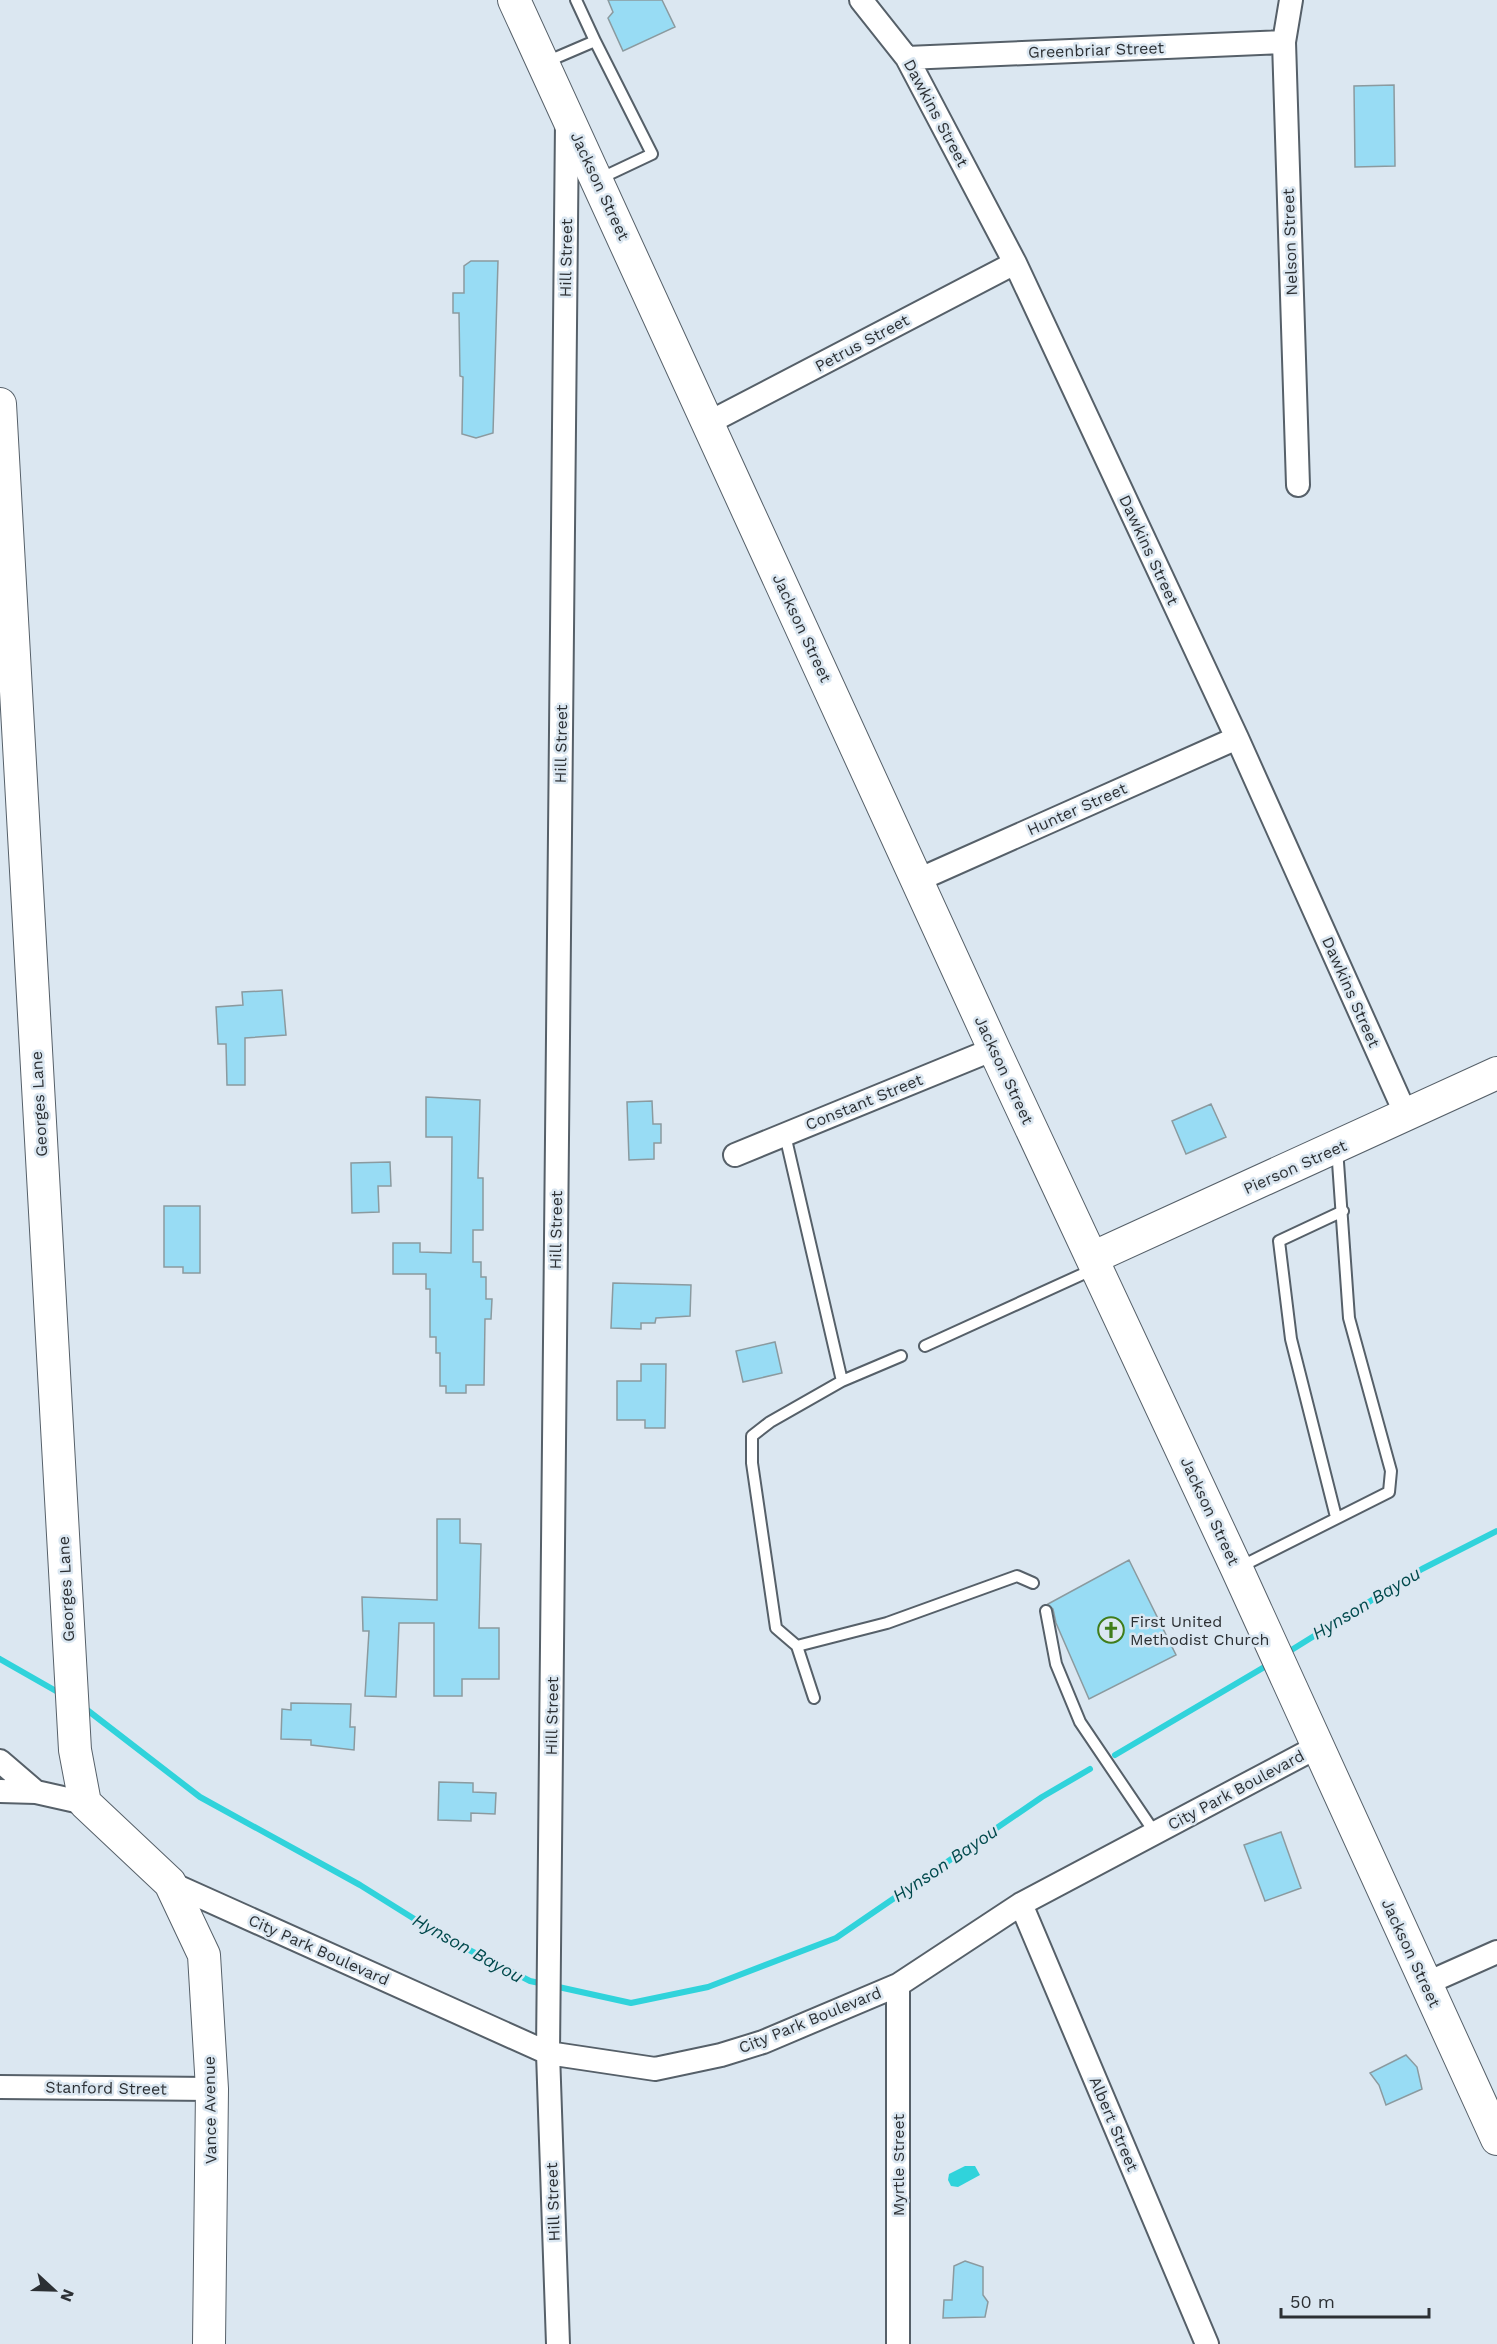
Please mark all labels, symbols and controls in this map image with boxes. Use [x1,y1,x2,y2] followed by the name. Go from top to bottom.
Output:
[1028,38,1165,62] street label: Greenbriar Street
[900,56,972,170] street label: Dawkins Street
[567,129,634,243] street label: Jackson Street
[1279,188,1301,296] street label: Nelson Street
[556,218,576,298] street label: Hill Street
[812,310,913,376] street label: Petrus Street
[1115,492,1183,608] street label: Dawkins Street
[769,571,836,685] street label: Jackson Street
[551,704,571,784] street label: Hill Street
[1024,778,1130,839] street label: Hunter Street
[1318,934,1384,1051] street label: Dawkins Street
[971,1013,1038,1127] street label: Jackson Street
[27,1051,51,1157] street label: Georges Lane
[803,1070,926,1134] street label: Constant Street
[1240,1136,1350,1198] street label: Pierson Street
[546,1190,566,1270] street label: Hill Street
[1177,1454,1244,1568] street label: Jackson Street
[54,1536,78,1642] street label: Georges Lane
[1308,1562,1424,1644] water label: Hynson Bayou
[1130,1612,1270,1649] place label: First United Methodist Church
[1096,1615,1126,1645] church icon: First United Methodist Church
[542,1676,562,1756] street label: Hill Street
[1164,1746,1308,1834] street label: City Park Boulevard
[888,1820,1002,1906] water label: Hynson Bayou
[1378,1896,1445,2010] street label: Jackson Street
[409,1909,527,1987] water label: Hynson Bayou
[246,1910,392,1990] street label: City Park Boulevard
[736,1983,884,2057] street label: City Park Boulevard
[200,2056,220,2164] street label: Vance Avenue
[1086,2074,1143,2175] street label: Albert Street
[45,2077,167,2099] street label: Stanford Street
[889,2113,908,2216] street label: Myrtle Street
[542,2162,564,2242] street label: Hill Street
[24,2260,84,2320] north arrow
[1281,2281,1430,2319] scale bar
[56,2286,78,2304] text: N
[1290,2291,1335,2312] text: 50 m

